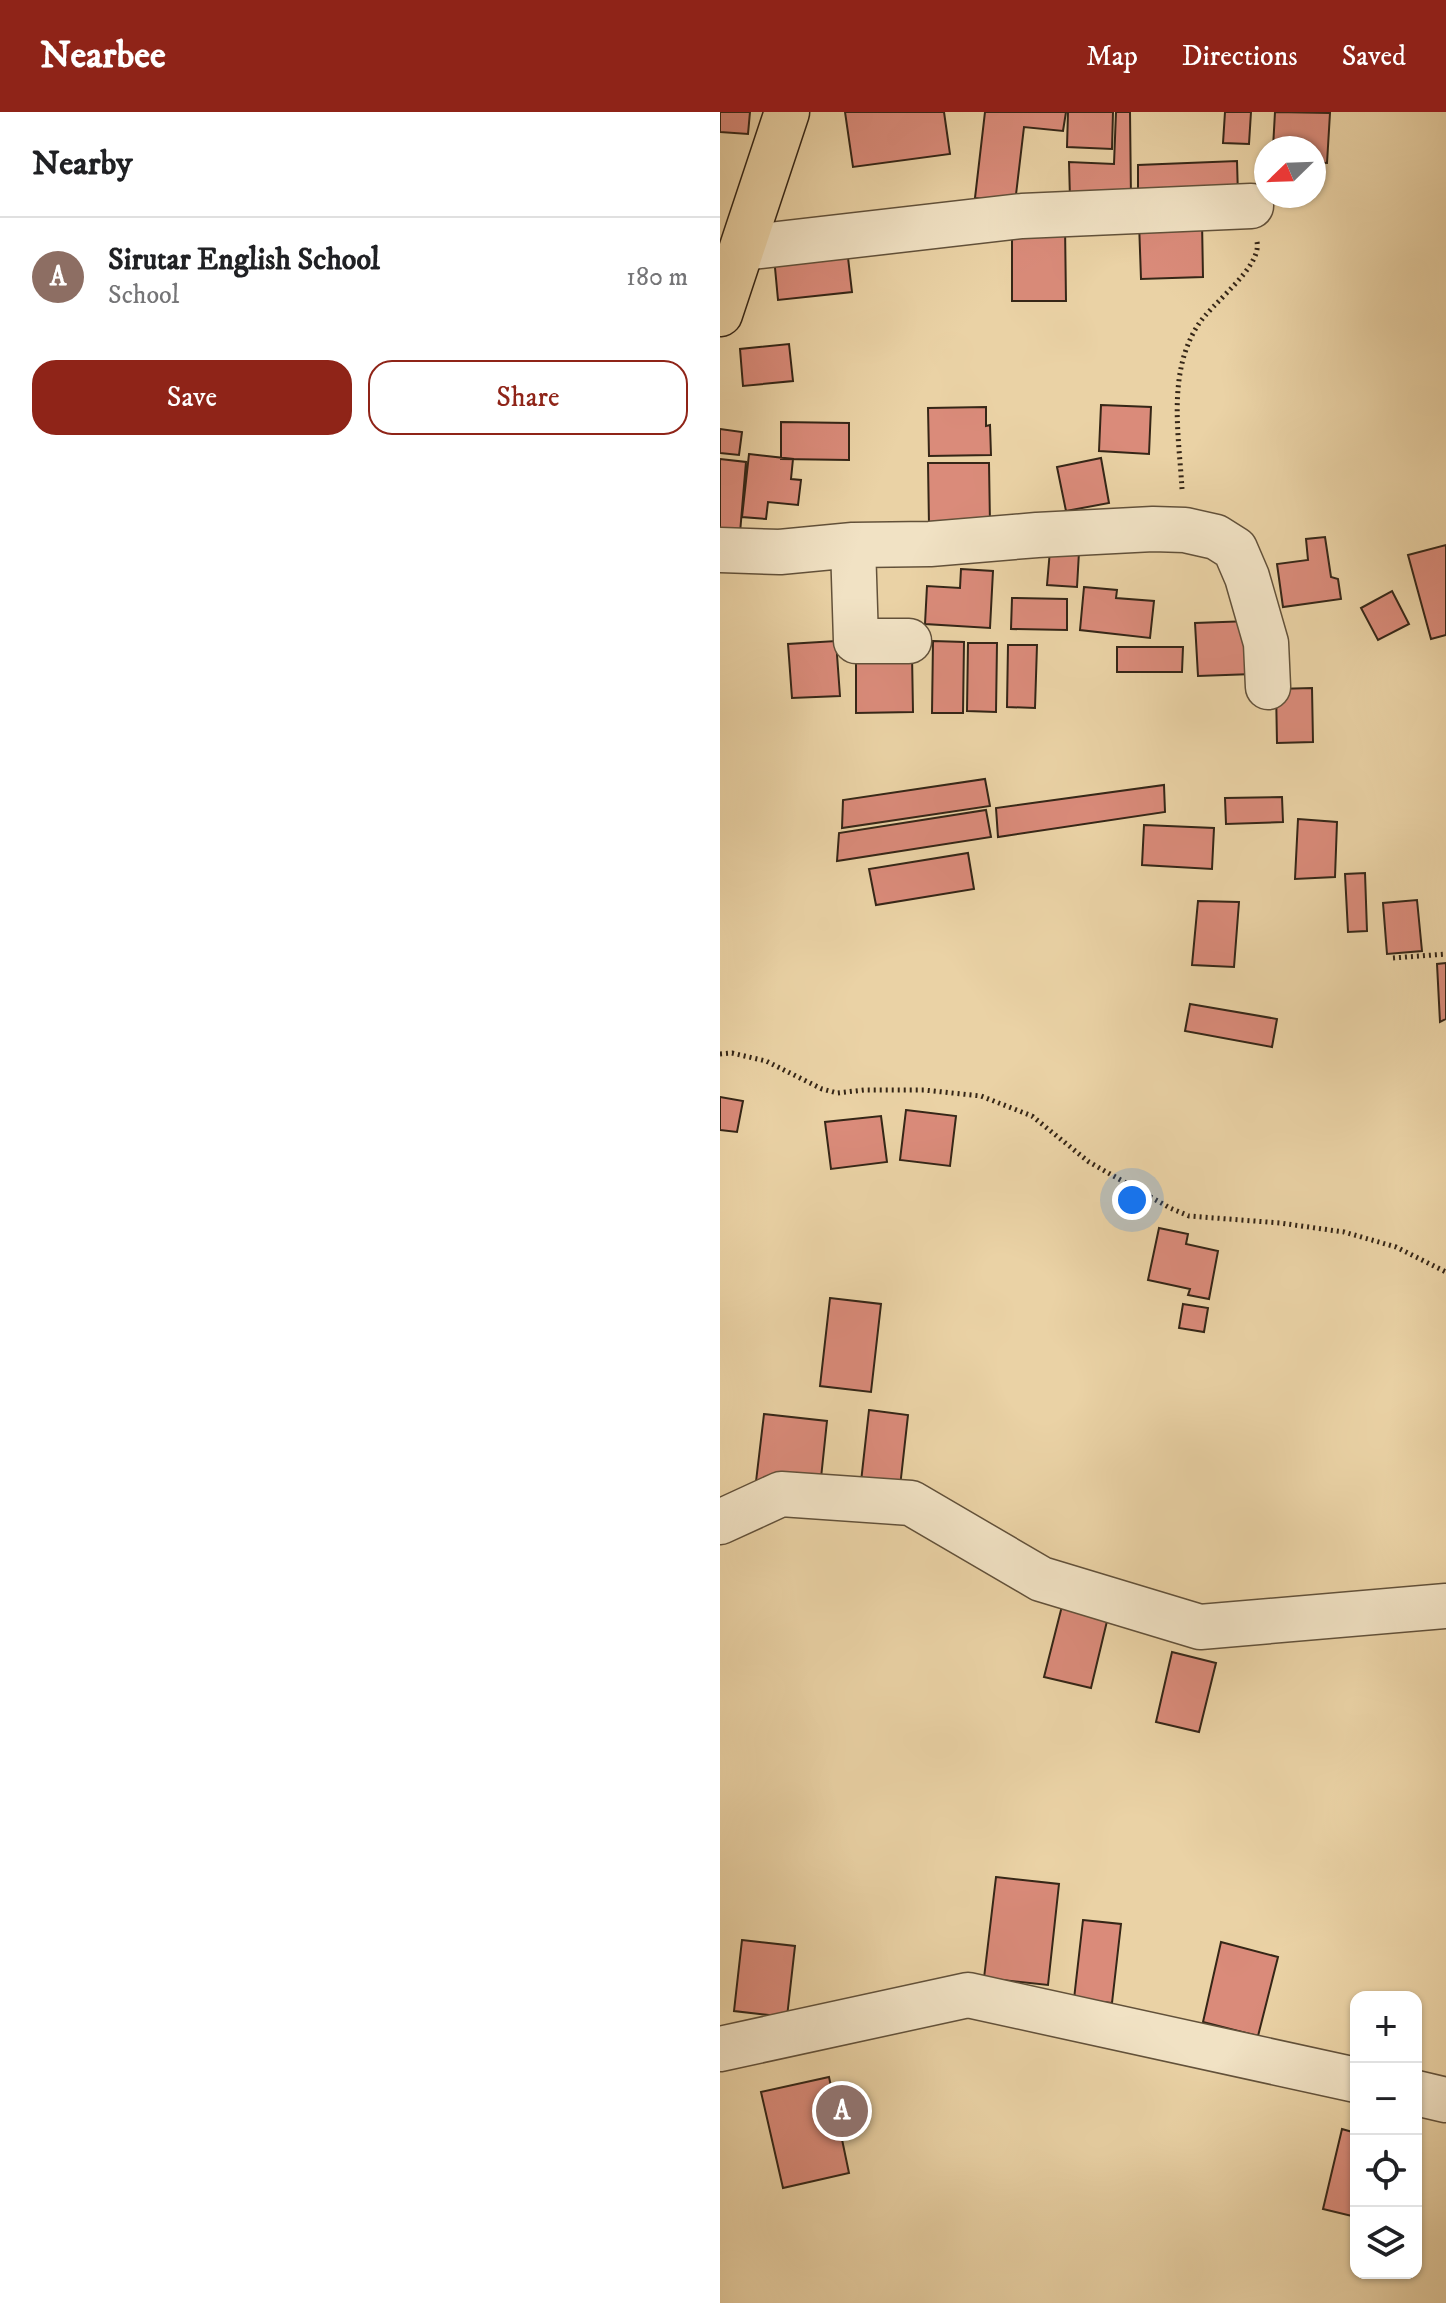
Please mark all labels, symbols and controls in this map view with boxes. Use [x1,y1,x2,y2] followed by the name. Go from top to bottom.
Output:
[40,32,166,80] text: Nearbee
[1086,39,1138,74] text: Map
[1182,39,1298,74] text: Directions
[1342,39,1406,74] text: Saved
[1254,136,1326,208] north arrow
[32,143,133,185] text: Nearby
[108,242,380,279] text: Sirutar English School
[50,261,66,294] text: A
[626,261,688,294] text: 180 m
[108,279,179,312] text: School
[32,360,352,435] button: Save
[368,360,688,435] button: Share
[1112,1180,1152,1220] your location
[1350,1991,1422,2279] map controls
[1350,1991,1422,2063] button: +
[1350,2063,1422,2135] button: −
[816,2081,868,2141] pin: A
[1350,2135,1422,2207] button: locate
[1350,2207,1422,2279] button: layers

